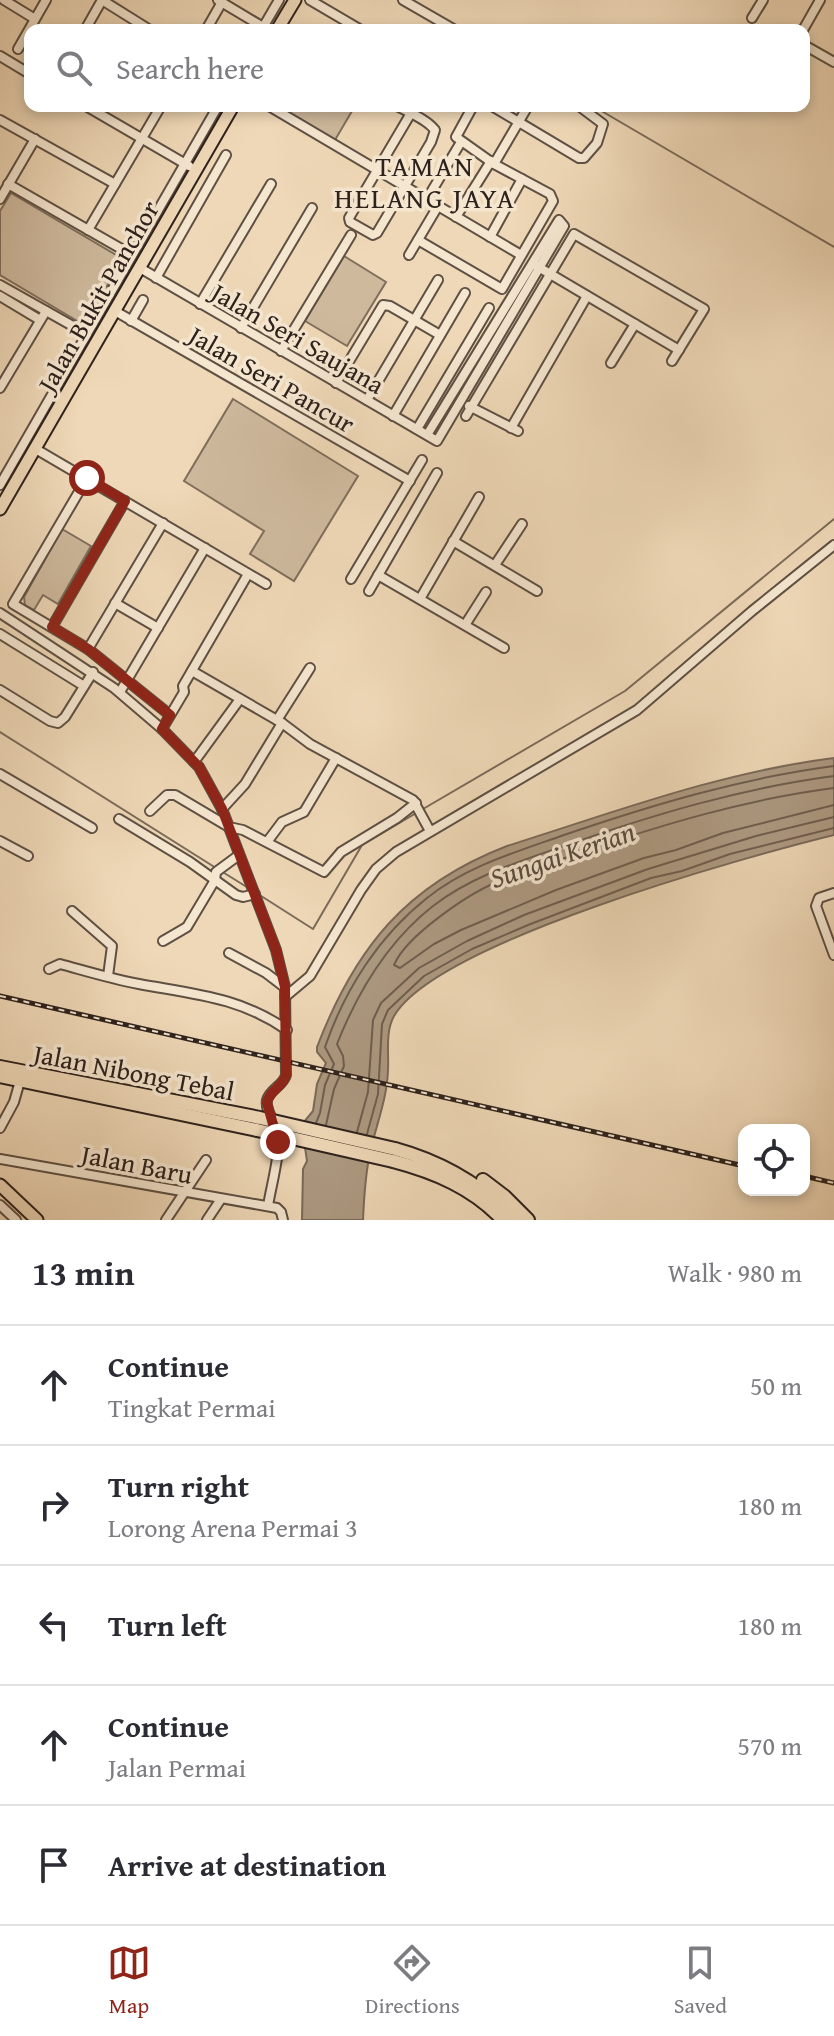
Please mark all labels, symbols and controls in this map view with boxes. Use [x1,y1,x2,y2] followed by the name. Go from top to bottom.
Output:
[24,24,810,112] search box
[52,46,96,90] icon: search
[116,46,264,90] text: Search here
[334,145,516,218] district label: TAMAN HELANG JAYA
[26,193,169,402] street label: Jalan Bukit Panchor
[202,271,392,404] street label: Jalan Seri Saujana
[179,314,363,443] street label: Jalan Seri Pancur
[69,460,105,496] route start
[484,810,640,898] water label: Sungai Kerian
[27,1033,238,1111] street label: Jalan Nibong Tebal
[260,1124,296,1160] route end
[738,1124,810,1196] map controls
[738,1124,810,1196] button: locate
[75,1134,196,1194] street label: Jalan Baru
[32,1248,134,1297] text: 13 min
[668,1253,802,1292] text: Walk · 980 m
[108,1344,229,1388] text: Continue
[32,1363,76,1407] icon: ahead
[750,1366,802,1405] text: 50 m
[108,1388,276,1427] text: Tingkat Permai
[108,1464,249,1508] text: Turn right
[32,1483,76,1527] icon: right
[737,1486,802,1525] text: 180 m
[108,1508,358,1547] text: Lorong Arena Permai 3
[32,1603,76,1647] icon: left
[108,1603,227,1647] text: Turn left
[737,1606,802,1645] text: 180 m
[108,1704,229,1748] text: Continue
[32,1723,76,1767] icon: ahead
[737,1726,802,1765] text: 570 m
[108,1748,246,1787] text: Jalan Permai
[32,1843,76,1887] icon: arrive
[108,1843,386,1887] text: Arrive at destination
[107,1941,151,2021] tab: Map
[365,1941,460,2021] tab: Directions
[674,1941,727,2021] tab: Saved

